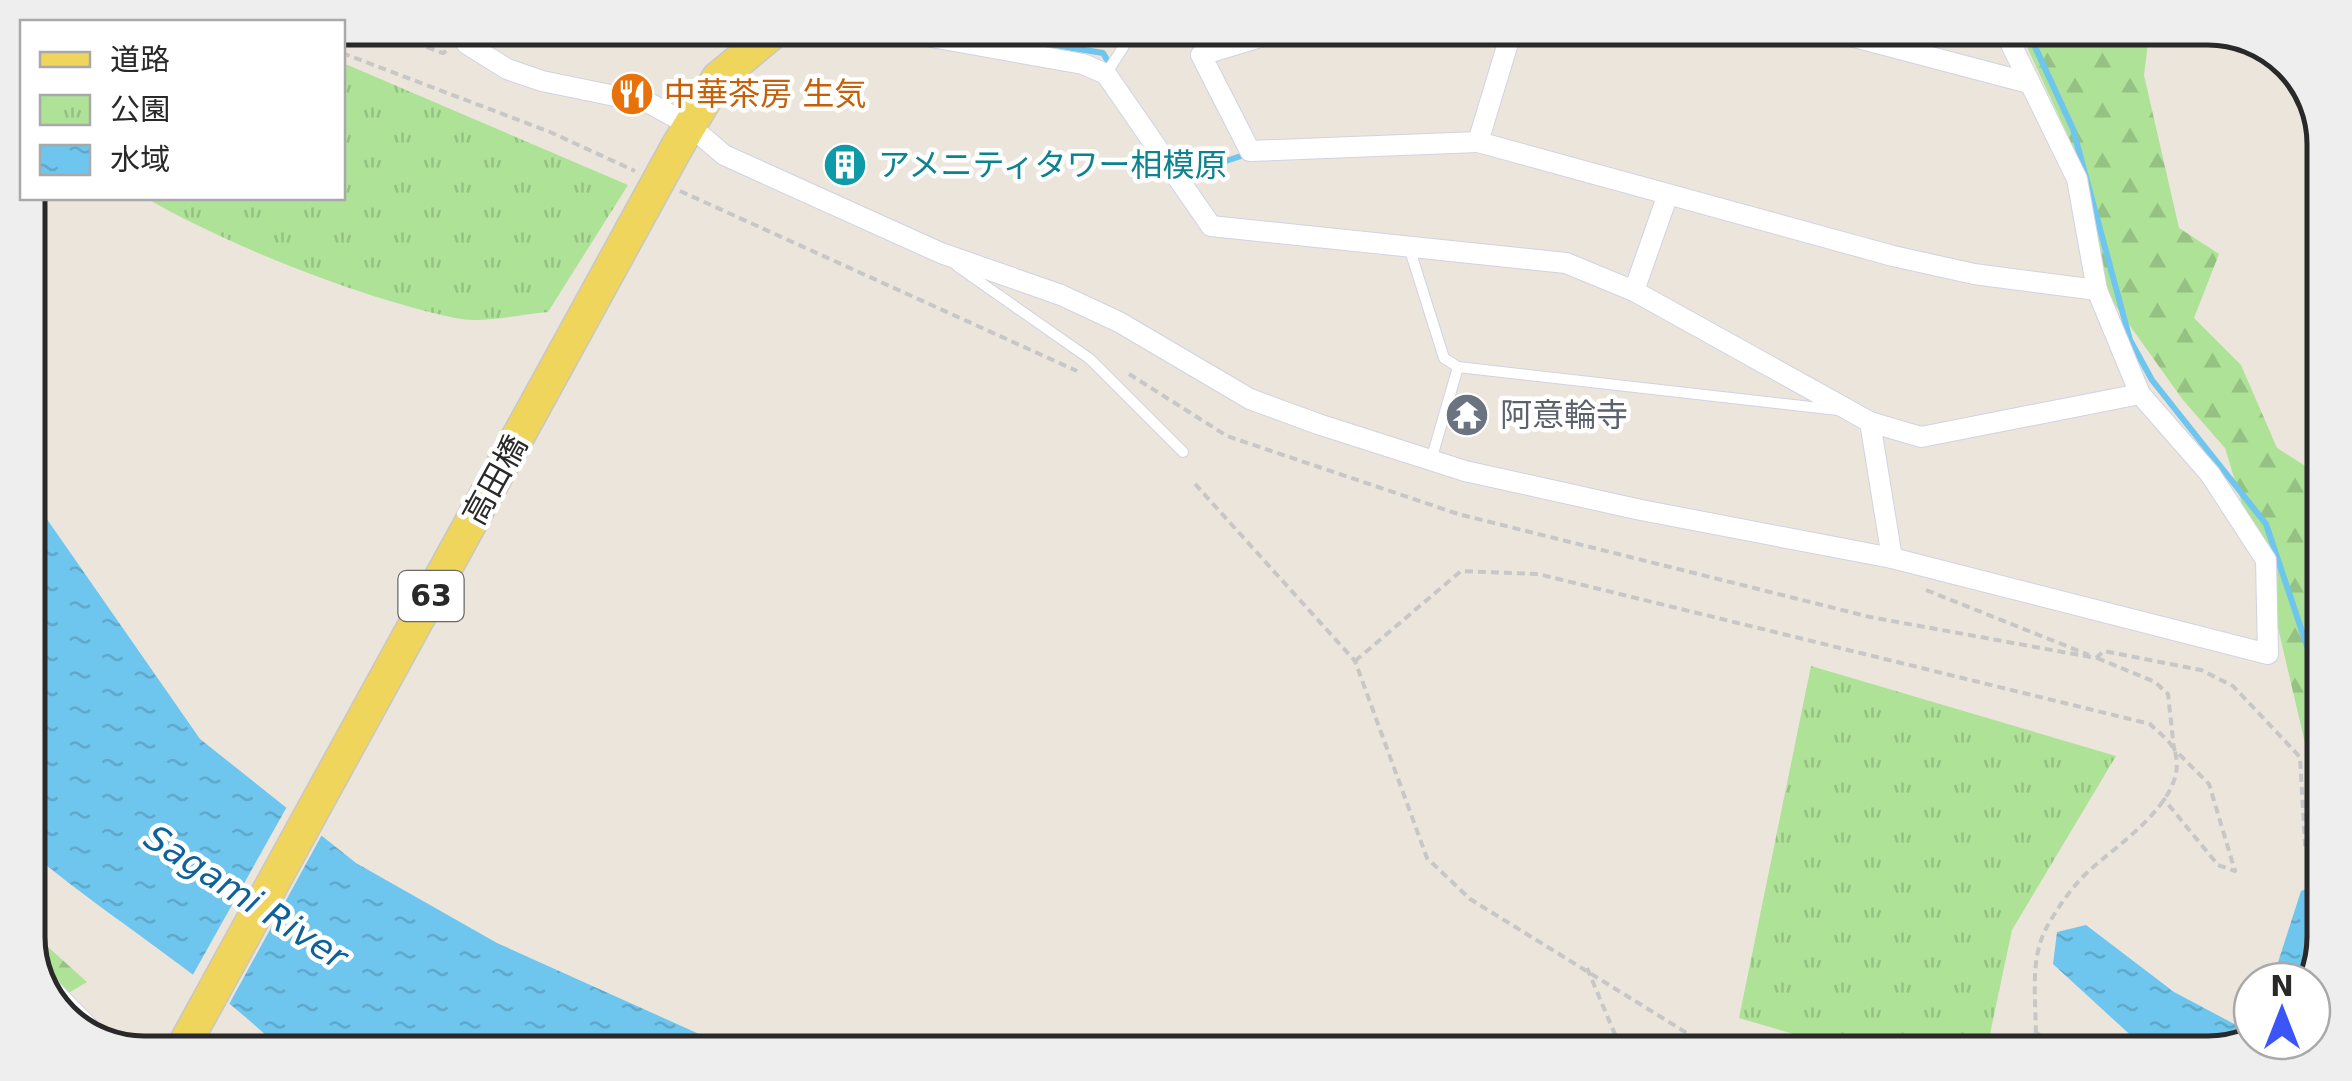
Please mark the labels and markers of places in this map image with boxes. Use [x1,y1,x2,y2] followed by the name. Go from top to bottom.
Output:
[609,71,655,117] restaurant icon: 中華茶房 生気
[664,75,866,113] place label: 中華茶房 生気
[822,142,868,188] building icon: アメニティタワー相模原
[878,146,1226,184] place label: アメニティタワー相模原
[1444,392,1490,438] temple icon: 阿意輪寺
[1500,396,1628,434] place label: 阿意輪寺

